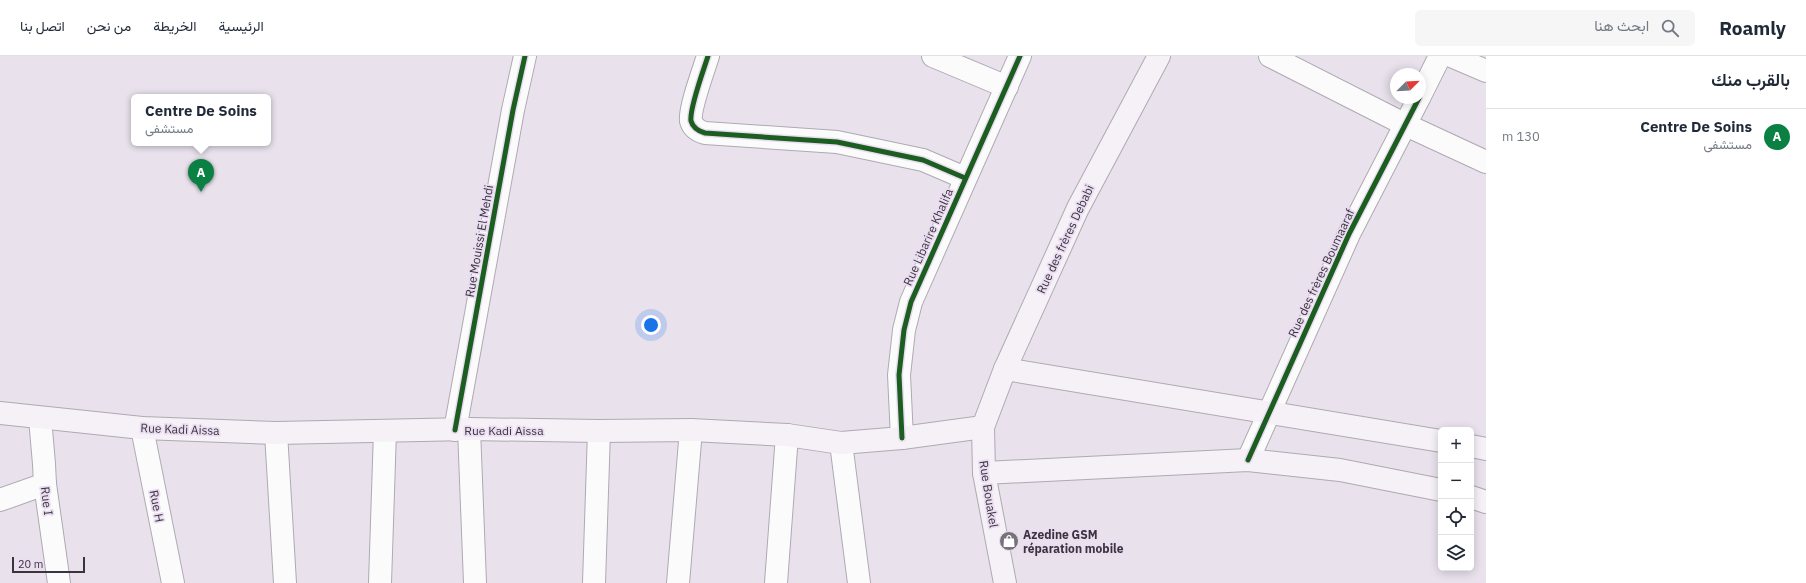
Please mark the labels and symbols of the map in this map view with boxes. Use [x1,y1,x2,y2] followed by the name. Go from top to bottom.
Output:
[1390,68,1426,104] north arrow
[188,159,214,192] pin: A
[1033,182,1097,296] street label: Rue des frères Debabi
[462,184,496,298] street label: Rue Mouissi El Mehdi
[900,186,956,288] street label: Rue Libarire Khalifa
[1285,206,1357,340] street label: Rue des frères Boumaaraf
[641,315,661,335] your location
[140,420,220,438] street label: Rue Kadi Aissa
[464,423,544,438] street label: Rue Kadi Aissa
[976,459,1002,529] street label: Rue Bouakel
[38,486,56,516] street label: Rue I
[147,489,167,523] street label: Rue H
[1023,527,1124,556] place label: Azedine GSM réparation mobile
[998,530,1020,552] shop icon: Azedine GSM réparation mobile
[12,555,85,574] scale bar

